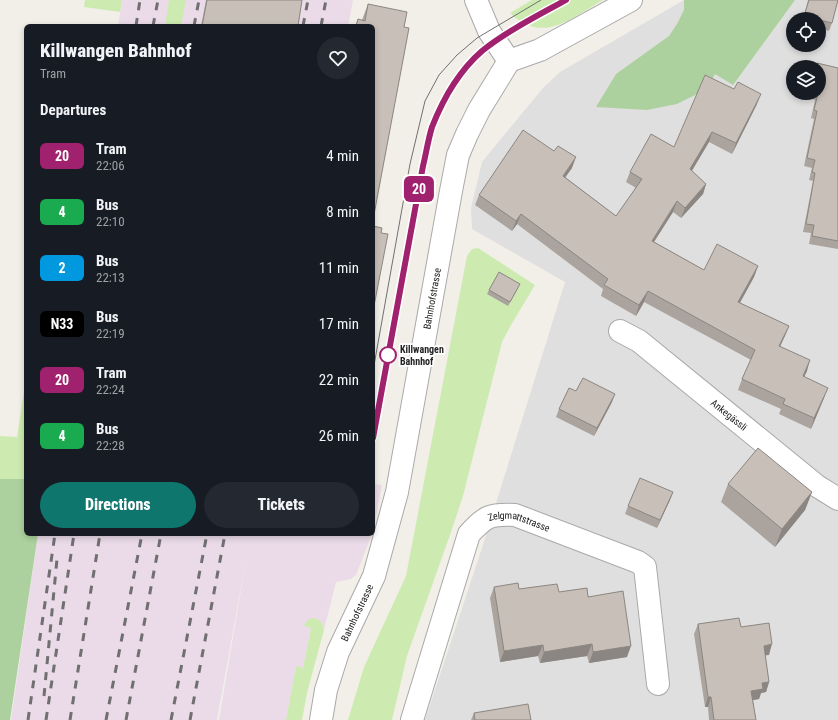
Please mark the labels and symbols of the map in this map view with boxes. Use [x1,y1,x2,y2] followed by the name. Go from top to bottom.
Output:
[401,176,437,202] line badge: 20
[421,267,443,330] street label: Bahnhofstrasse
[400,344,444,367] place label: Killwangen Bahnhof
[379,346,397,364] marker: Killwangen Bahnhof
[709,397,749,433] street label: Ankegässli
[486,510,552,534] street label: Zelgmattstrasse
[339,582,376,643] street label: Bahnhofstrasse

